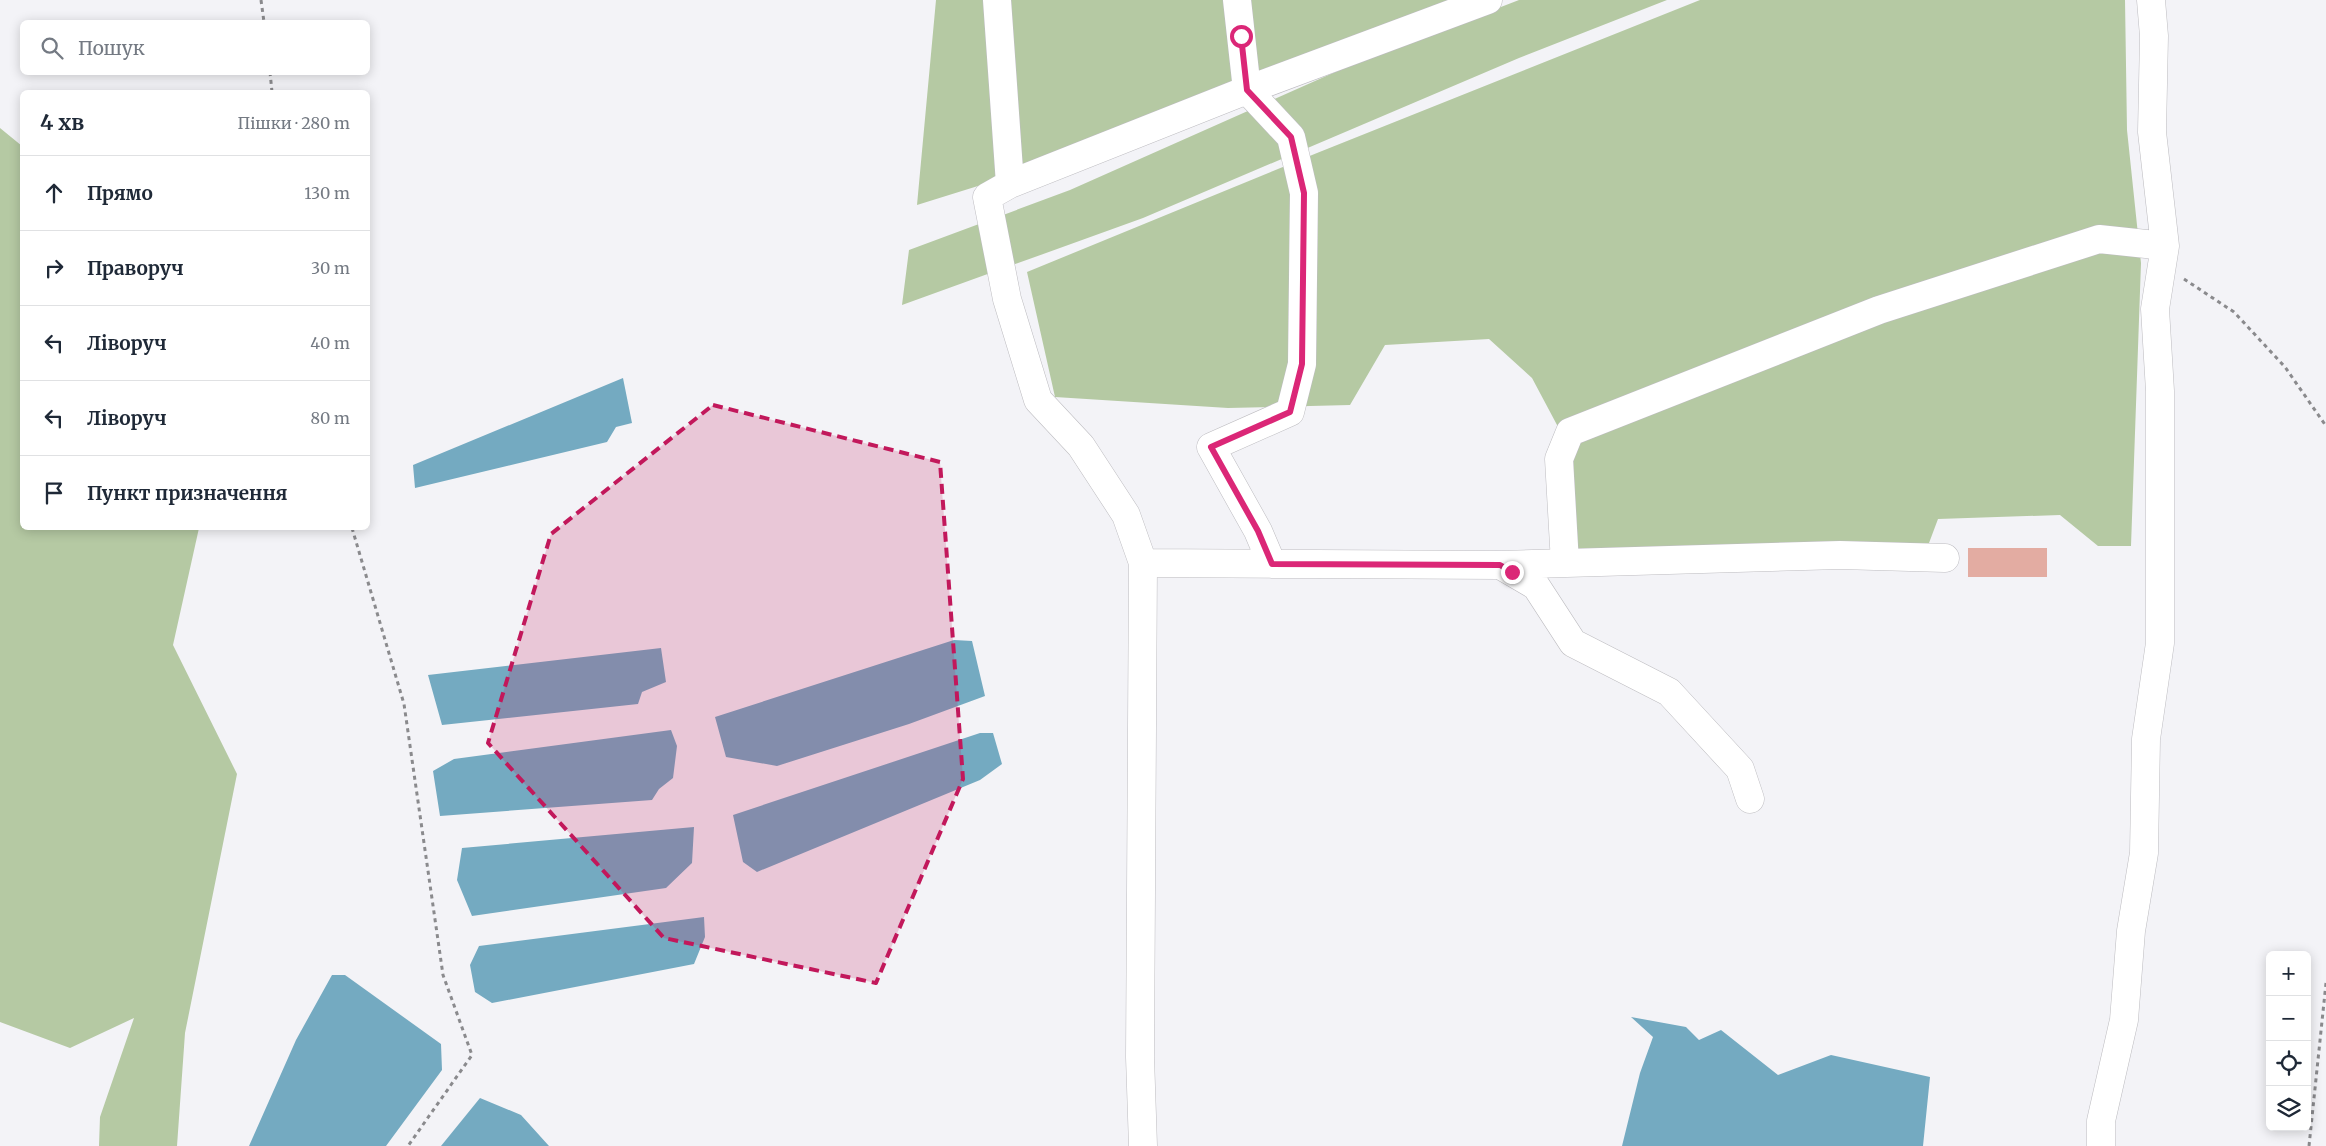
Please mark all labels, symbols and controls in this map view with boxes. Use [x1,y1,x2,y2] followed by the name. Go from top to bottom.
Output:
[20,20,370,75] search box
[1230,25,1253,48] route start
[38,34,66,62] icon: search
[78,36,145,60] text: Пошук
[40,109,84,136] text: 4 хв
[238,113,350,133] text: Пішки · 280 m
[40,179,68,207] icon: ahead
[87,181,153,205] text: Прямо
[304,183,350,203] text: 130 m
[40,254,68,282] icon: right
[87,256,184,280] text: Праворуч
[311,258,350,278] text: 30 m
[40,329,68,357] icon: left
[87,331,167,355] text: Ліворуч
[310,333,350,353] text: 40 m
[40,404,68,432] icon: left
[87,406,167,430] text: Ліворуч
[311,408,350,428] text: 80 m
[40,479,68,507] icon: arrive
[87,481,287,505] text: Пункт призначення
[1501,561,1524,584] route end
[2266,951,2311,1131] map controls
[2266,951,2311,996] button: +
[2266,996,2311,1041] button: −
[2266,1041,2311,1086] button: locate
[2266,1086,2311,1131] button: layers

